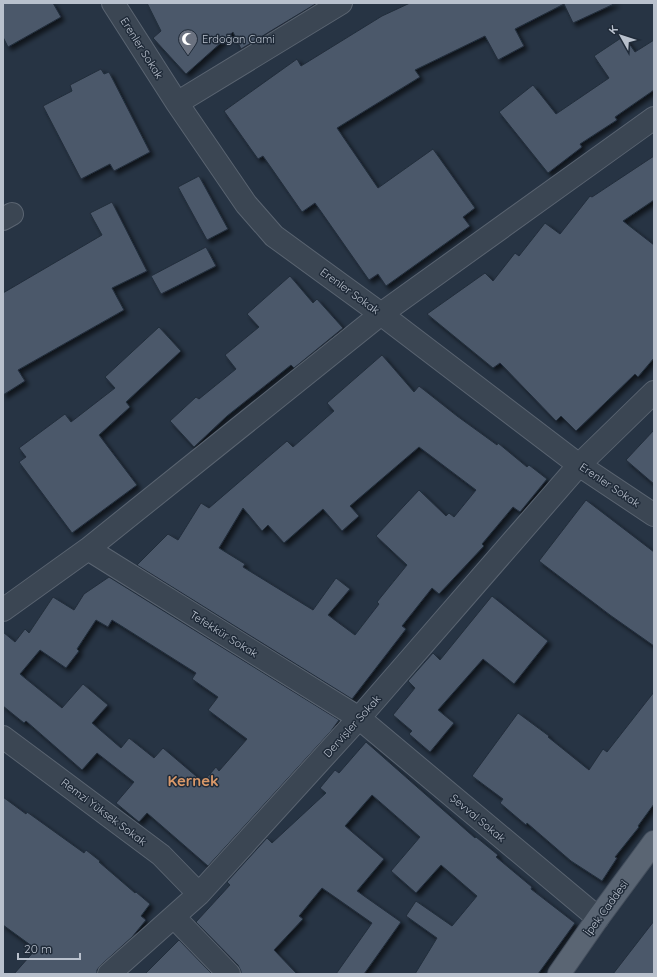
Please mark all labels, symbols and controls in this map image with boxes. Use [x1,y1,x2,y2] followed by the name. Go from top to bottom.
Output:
[118,15,167,81] street label: Erenler Sokak
[601,16,641,56] north arrow
[606,22,621,37] text: K
[177,28,199,56] mosque icon: Erdoğan Cami
[202,32,275,46] place label: Erdoğan Cami
[318,265,382,317] street label: Erenler Sokak
[577,460,643,510] street label: Erenler Sokak
[187,607,261,661] street label: Tefekkür Sokak
[320,692,384,760] street label: Dervişler Sokak
[167,771,219,790] district label: Kernek
[58,775,150,849] street label: Remzi Yüksek Sokak
[447,791,509,845] street label: Şevval Sokak
[581,877,631,939] street label: İpek Caddesi
[18,935,80,961] scale bar
[24,941,52,956] text: 20 m

